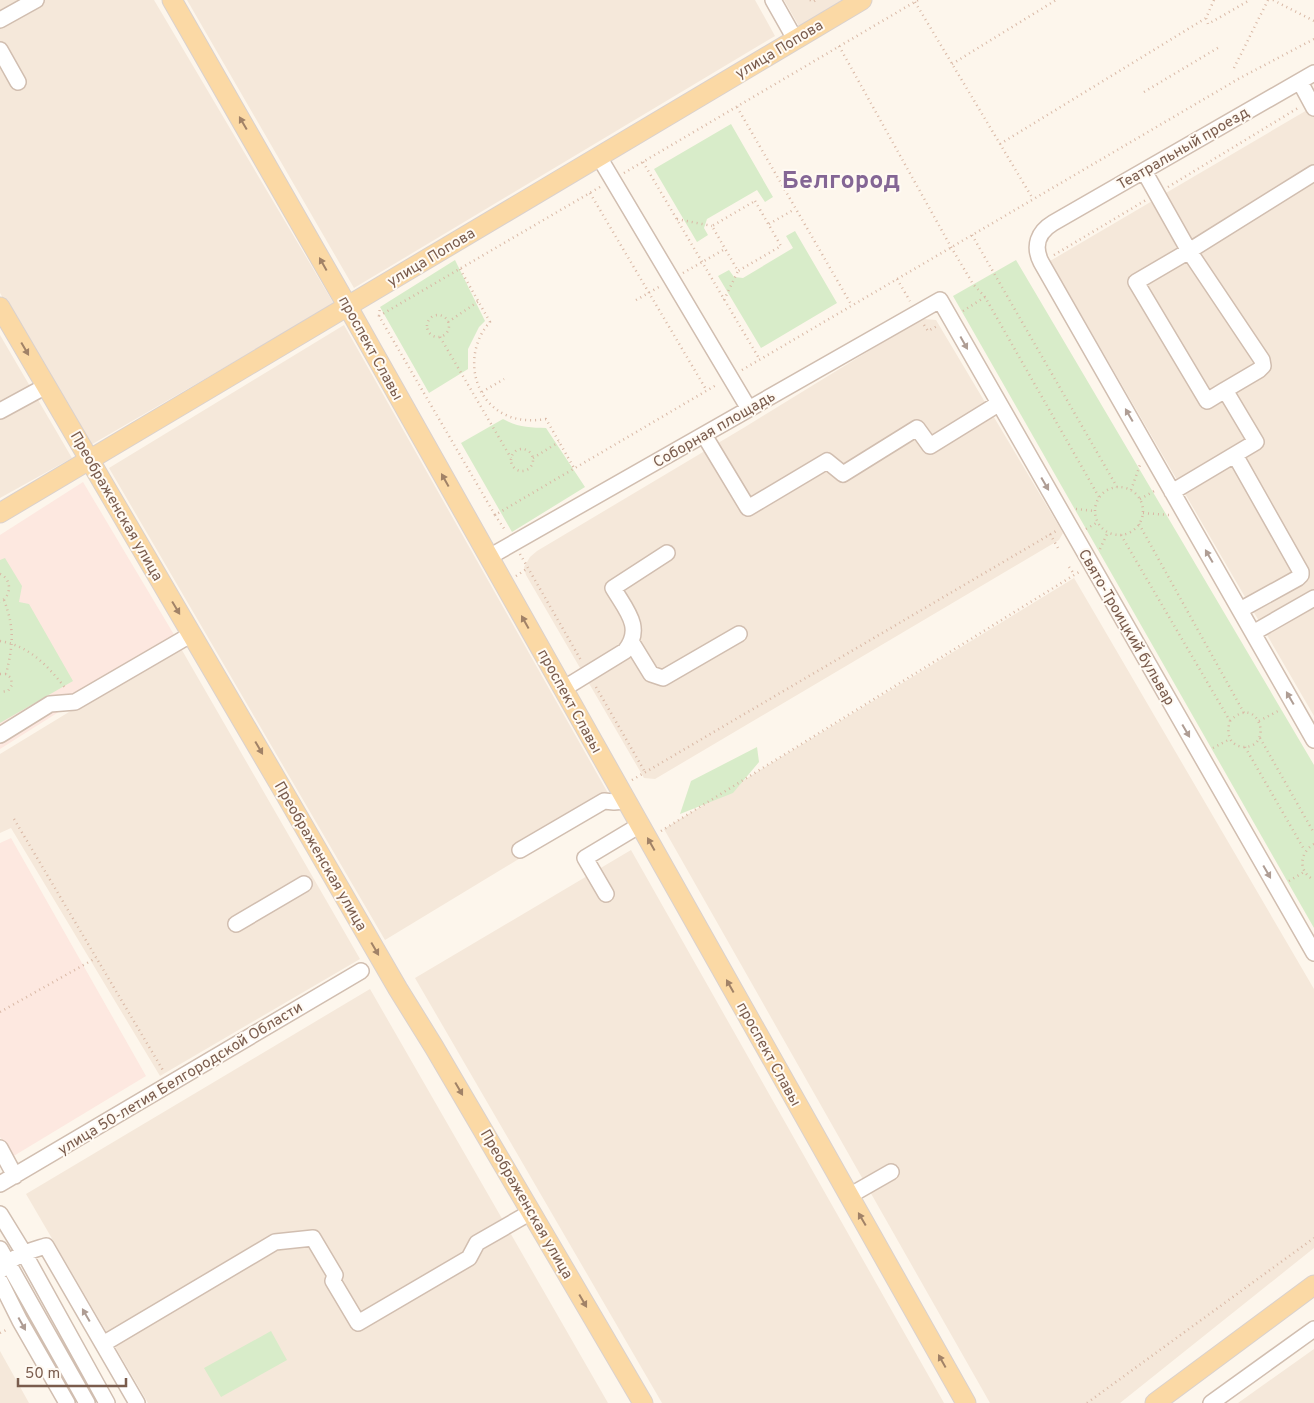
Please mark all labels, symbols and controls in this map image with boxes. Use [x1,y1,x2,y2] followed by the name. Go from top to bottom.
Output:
[732,17,827,84] street label: улица Попова
[1114,104,1253,195] street label: Театральный проезд
[238,117,247,130] one-way arrow
[782,166,900,198] district label: Белгород
[384,225,479,292] street label: улица Попова
[319,258,328,271] one-way arrow
[333,293,406,404] street label: проспект Славы
[959,336,968,349] one-way arrow
[20,343,29,356] one-way arrow
[650,388,779,473] street label: Соборная площадь
[1124,409,1133,422] one-way arrow
[65,429,166,585] street label: Преображенская улица
[441,473,450,487] one-way arrow
[1040,477,1049,490] one-way arrow
[1073,546,1178,709] street label: Свято-Троицкий бульвар
[1205,550,1214,563] one-way arrow
[172,601,181,614] one-way arrow
[521,614,529,629] one-way arrow
[532,646,605,757] street label: проспект Славы
[1285,691,1294,704] one-way arrow
[1182,724,1191,737] one-way arrow
[254,741,263,755] one-way arrow
[269,779,370,935] street label: Преображенская улица
[646,838,655,851] one-way arrow
[1263,865,1272,878] one-way arrow
[371,942,379,957] one-way arrow
[726,979,735,993] one-way arrow
[55,998,307,1160] street label: улица 50-летия Белгородской Области
[731,999,804,1110] street label: проспект Славы
[454,1082,463,1095] one-way arrow
[475,1127,576,1283] street label: Преображенская улица
[857,1212,866,1226] one-way arrow
[579,1294,588,1308] one-way arrow
[82,1308,90,1323] one-way arrow
[18,1317,26,1332] one-way arrow
[937,1354,946,1367] one-way arrow
[18,1356,125,1388] scale bar
[25,1365,60,1384] text: 50 m

